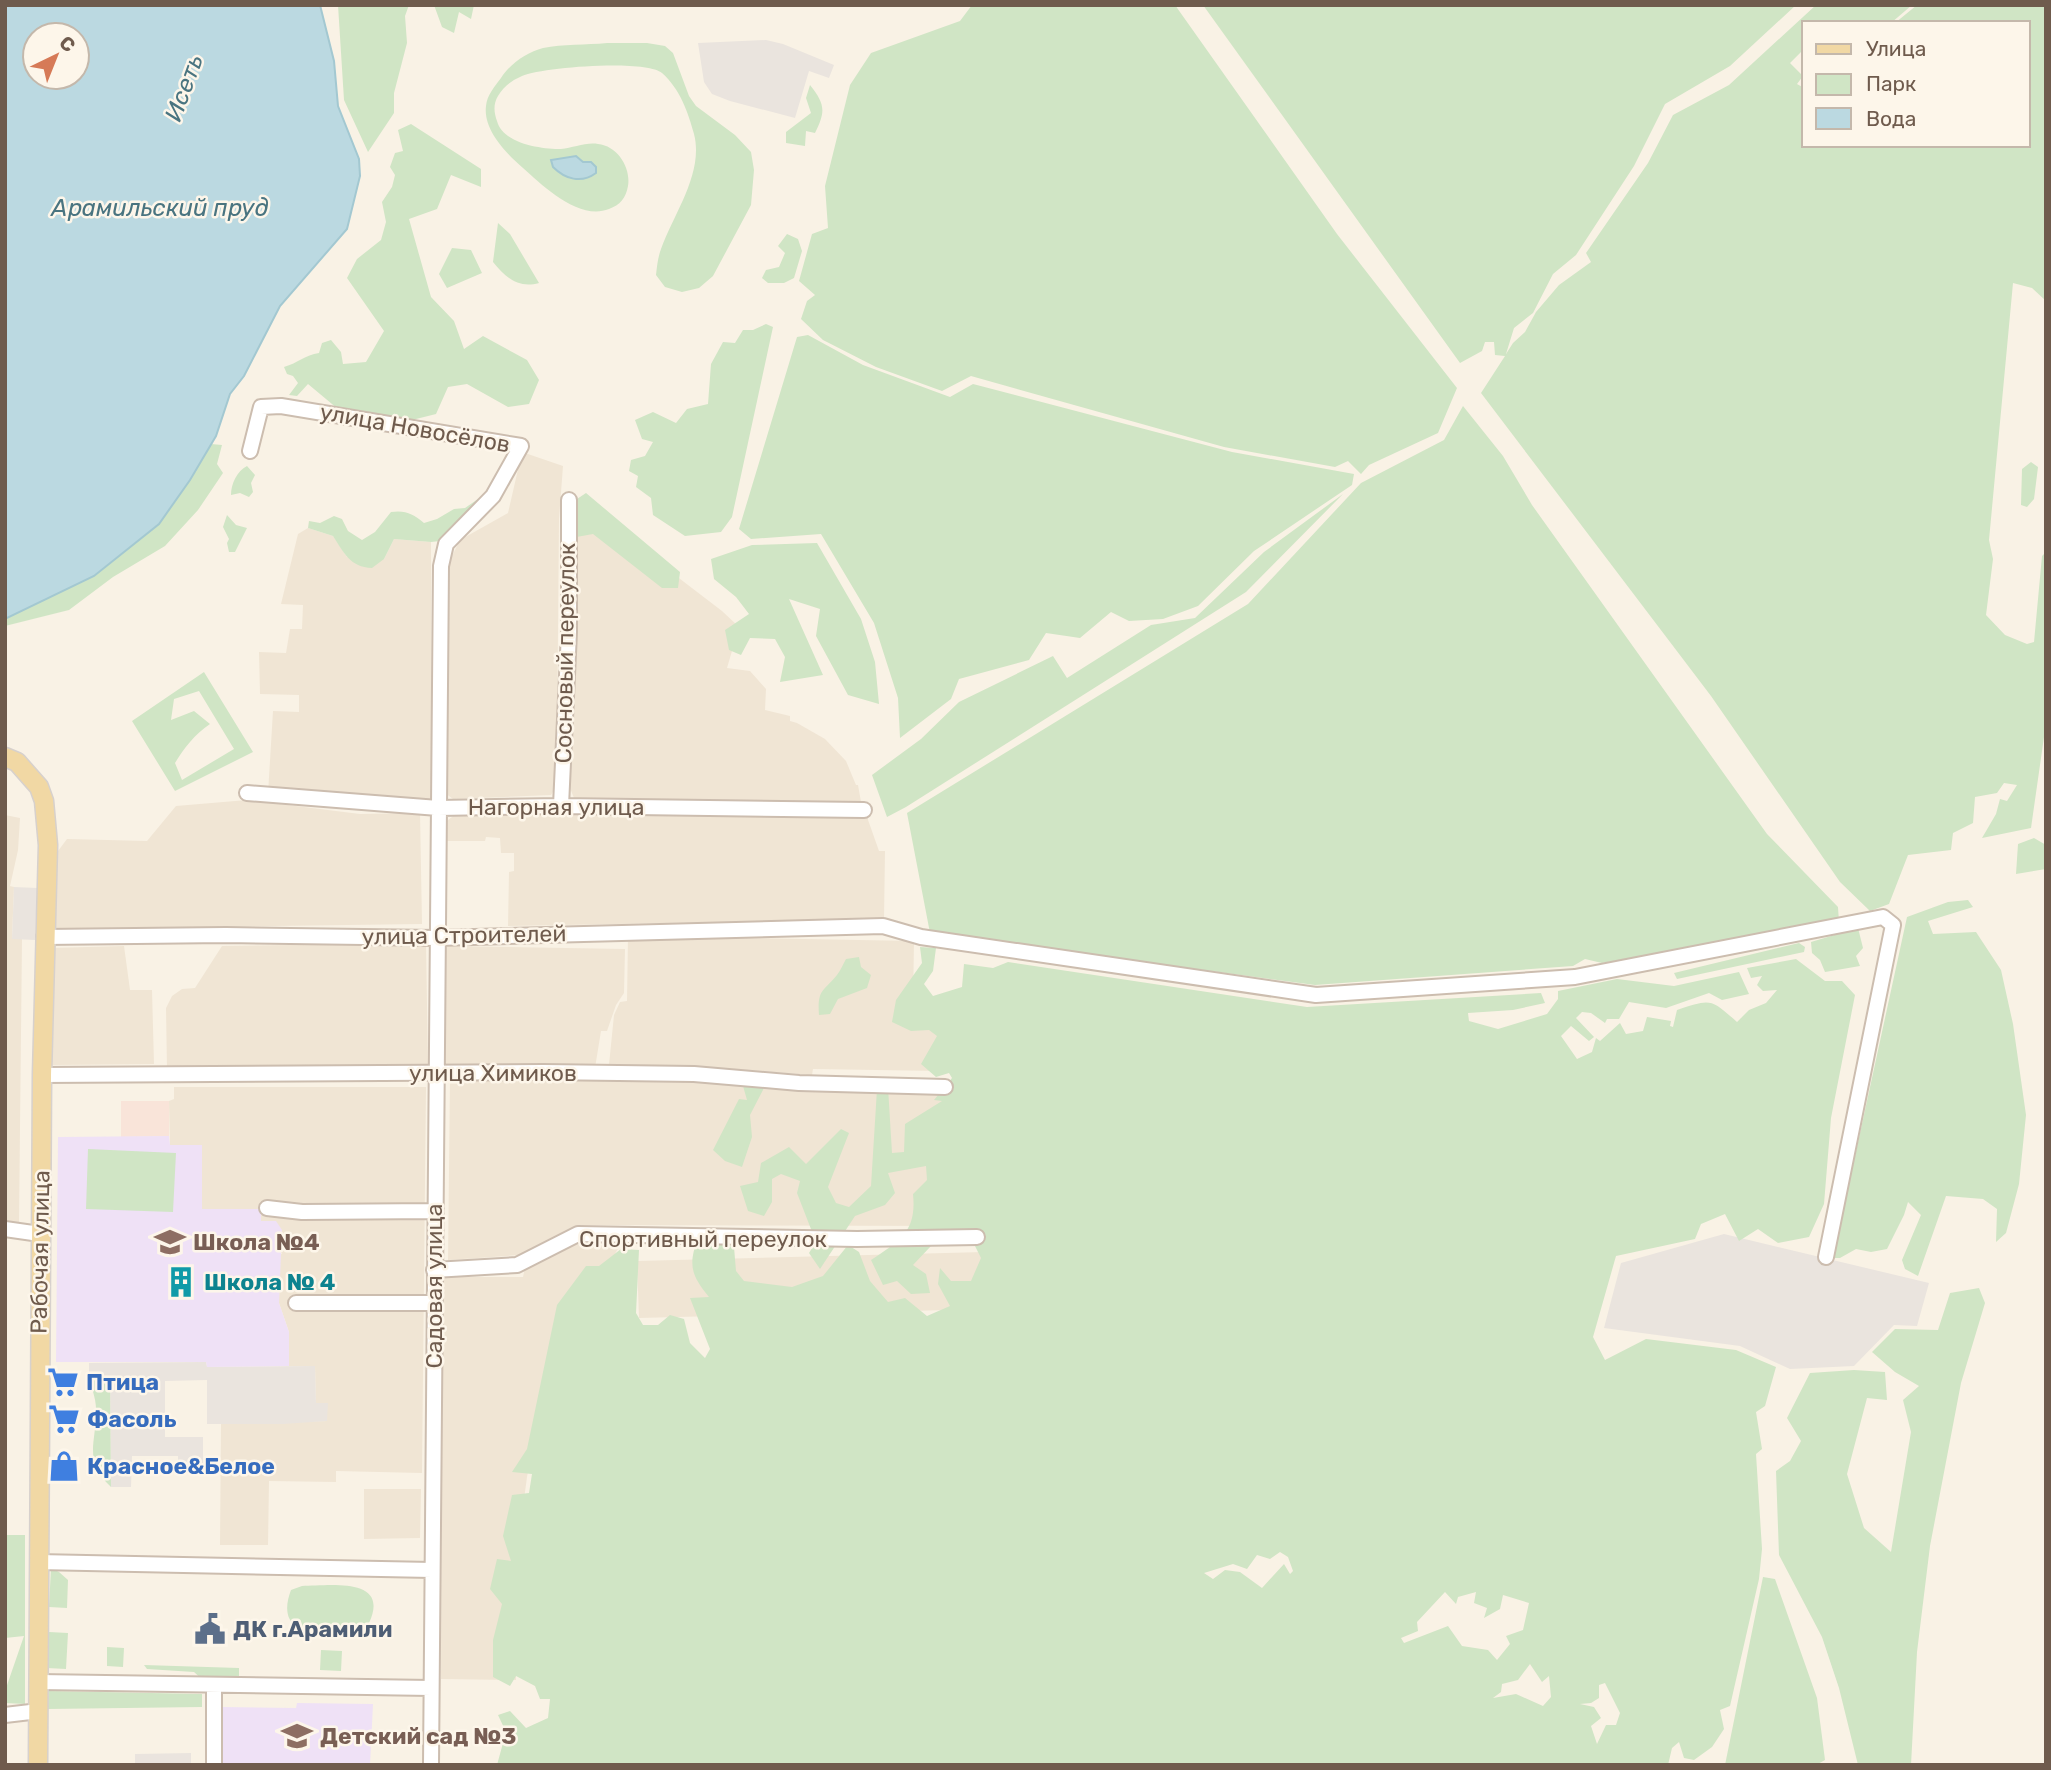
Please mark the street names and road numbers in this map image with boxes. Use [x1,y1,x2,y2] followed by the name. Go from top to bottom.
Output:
[318,398,512,458] street label: улица Новосёлов
[549,542,581,764] street label: Сосновый переулок
[468,793,644,821] street label: Нагорная улица
[361,919,567,951] street label: улица Строителей
[409,1059,577,1087] street label: улица Химиков
[25,1170,55,1334] street label: Рабочая улица
[420,1204,448,1368] street label: Садовая улица
[579,1225,827,1253] street label: Спортивный переулок

